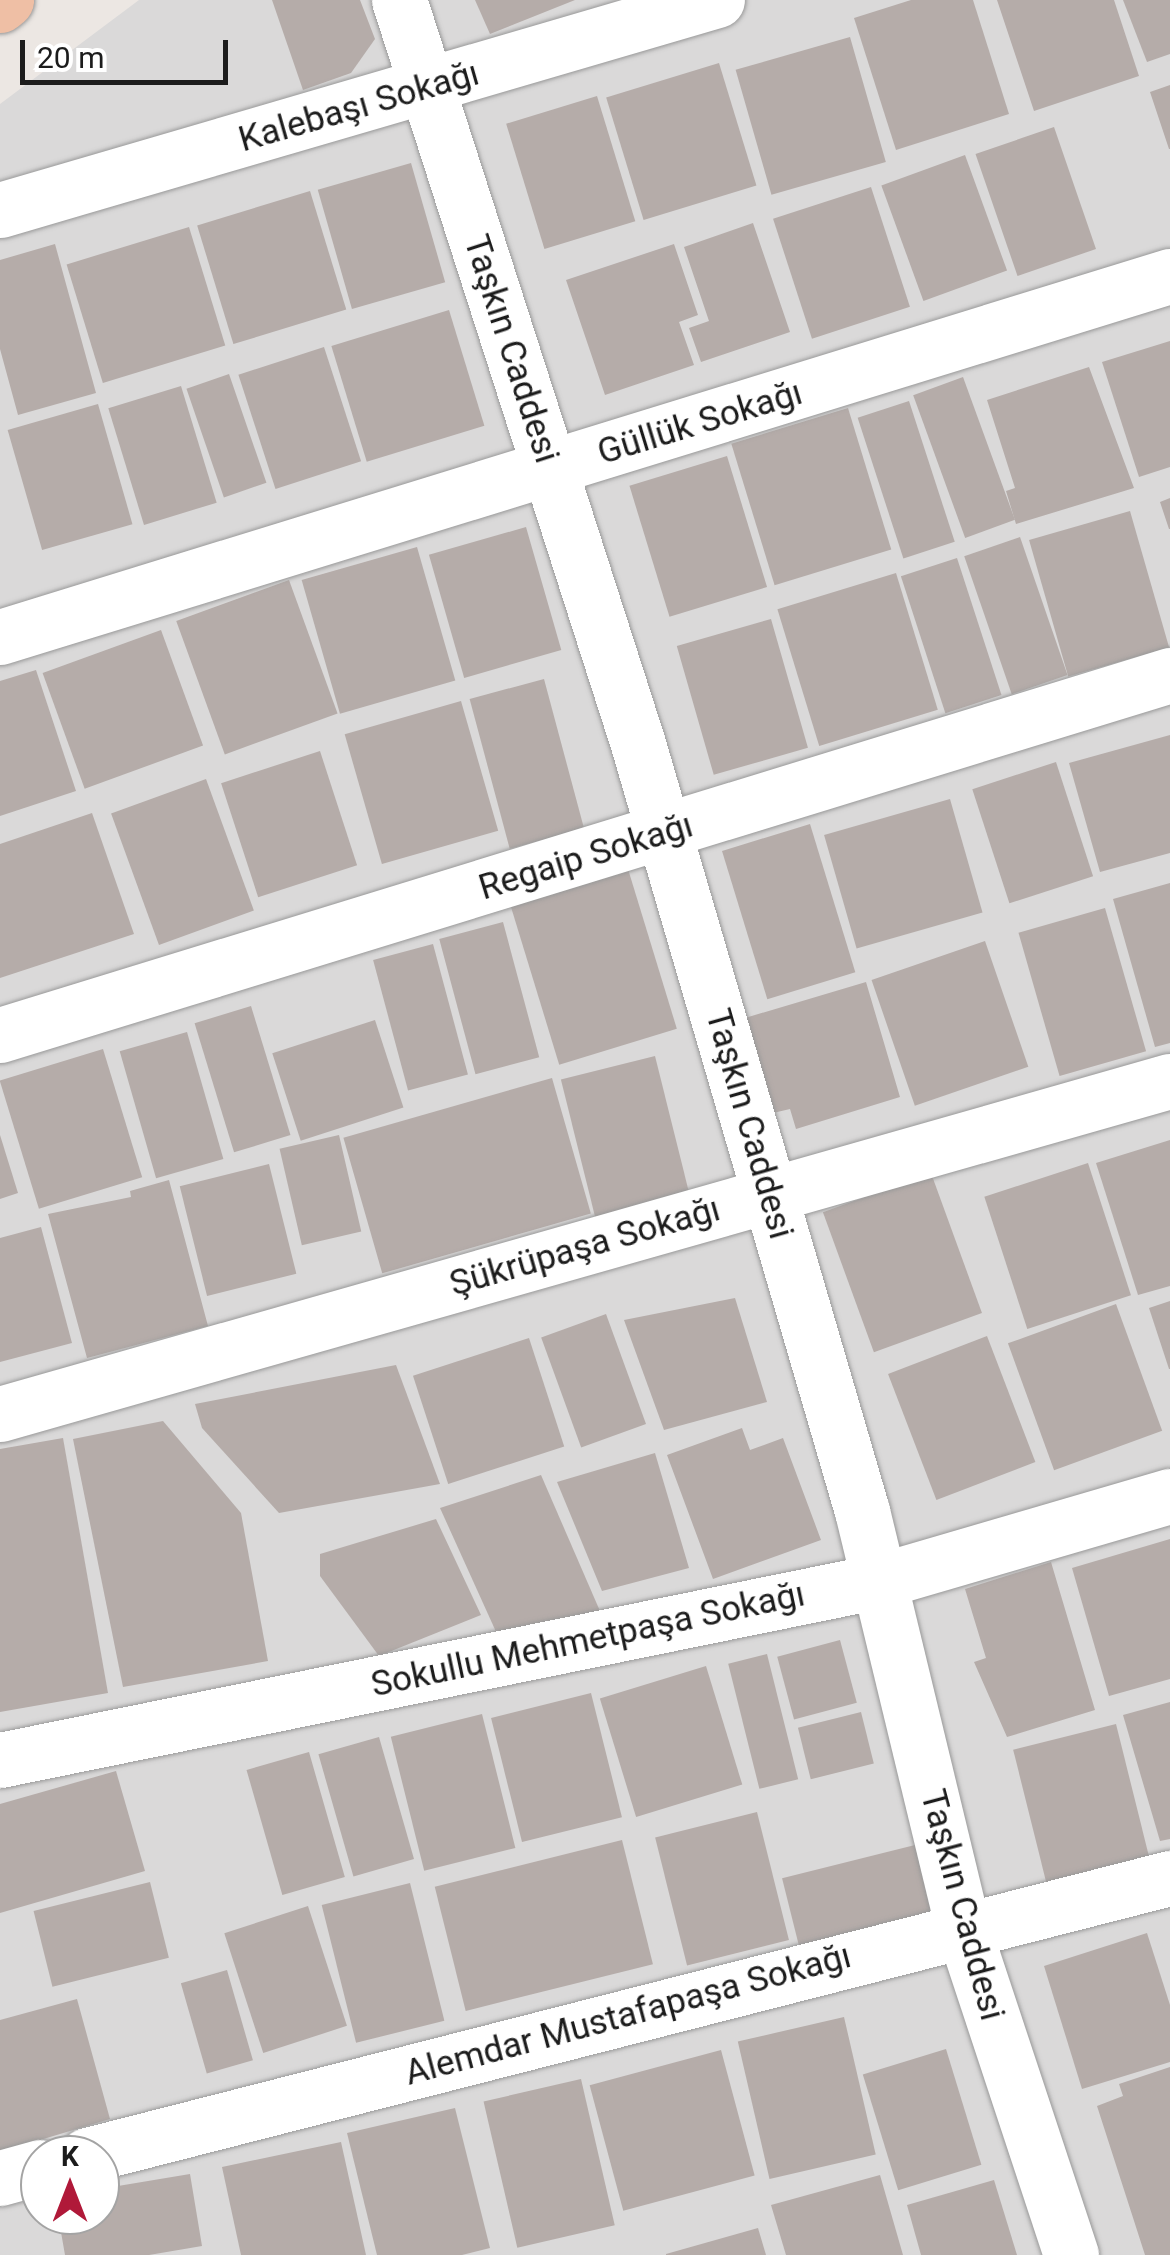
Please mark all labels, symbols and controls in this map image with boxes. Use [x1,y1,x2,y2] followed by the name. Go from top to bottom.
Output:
[25,20,232,82] scale bar
[37,40,104,75] text: 20 m
[234,53,484,161] street label: Kalebaşı Sokağı
[454,230,568,468] street label: Taşkın Caddesi
[593,372,807,474] street label: Güllük Sokağı
[474,805,698,909] street label: Regaip Sokağı
[696,1004,802,1244] street label: Taşkın Caddesi
[445,1188,725,1306] street label: Şükrüpaşa Sokağı
[367,1573,809,1707] street label: Sokullu Mehmetpaşa Sokağı
[911,1785,1013,2025] street label: Taşkın Caddesi
[400,1935,856,2095] street label: Alemdar Mustafapaşa Sokağı
[20,2135,120,2235] north arrow
[61,2140,79,2173] text: K

